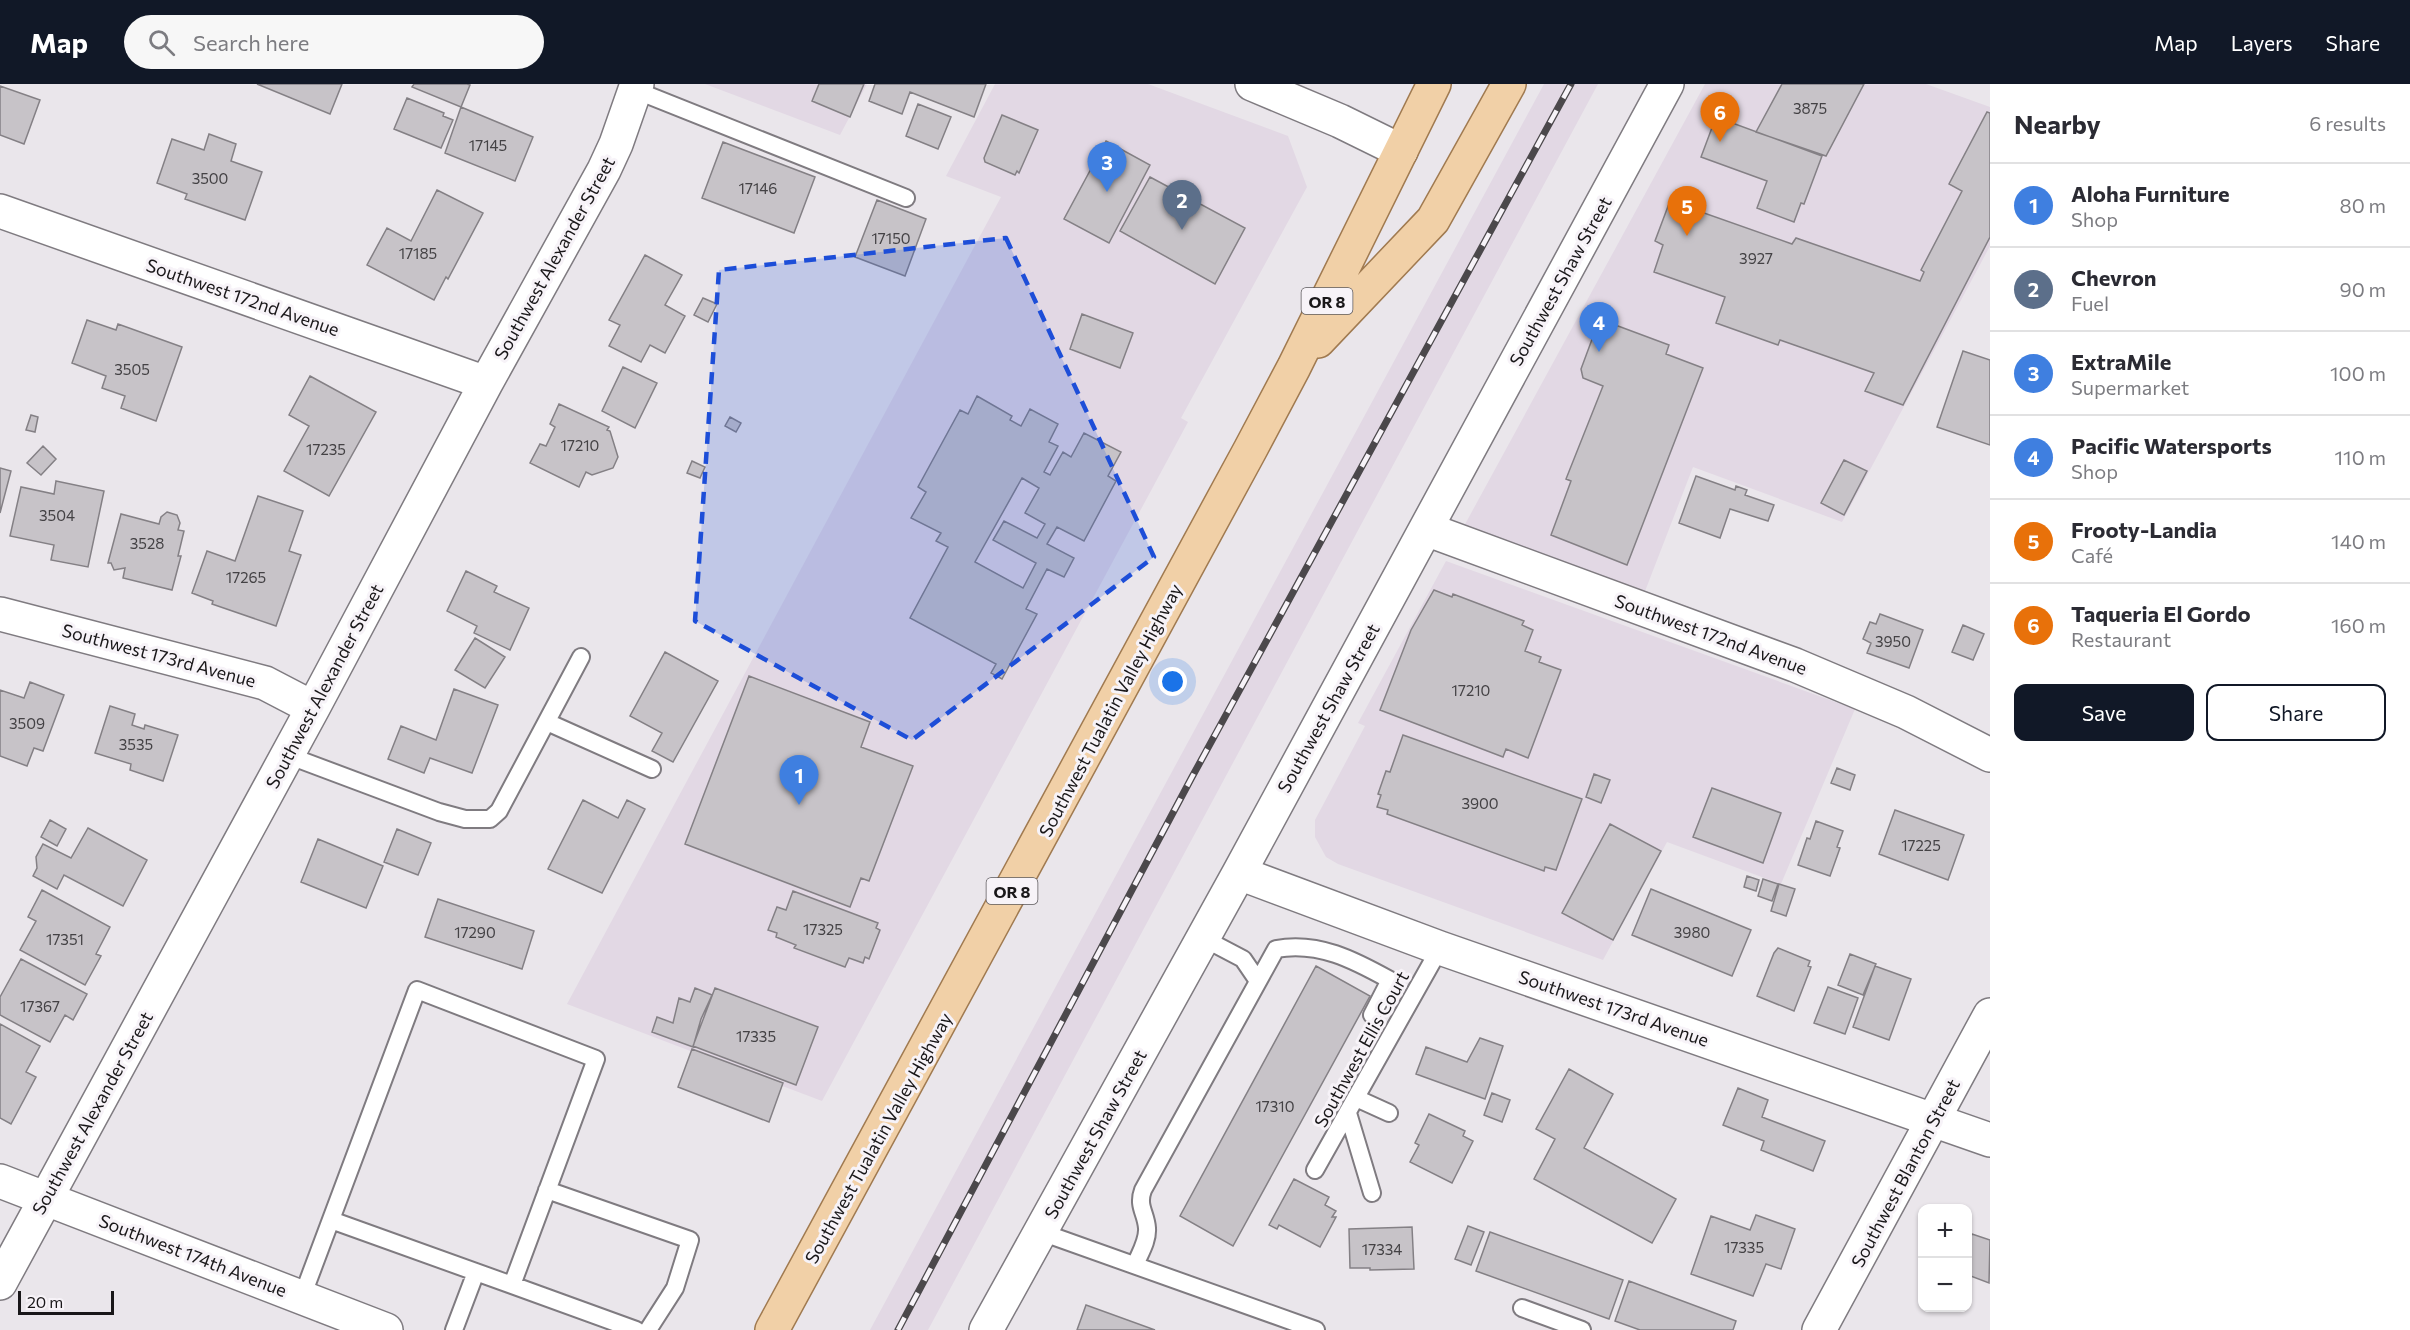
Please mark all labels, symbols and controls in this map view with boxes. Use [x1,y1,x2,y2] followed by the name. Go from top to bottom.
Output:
[124,15,544,69] search box
[30,25,88,59] text: Map
[145,26,178,59] icon: search
[193,29,309,56] text: Search here
[2154,30,2198,55] text: Map
[2231,30,2293,55] text: Layers
[2326,30,2380,55] text: Share
[1700,92,1740,142] pin: 6
[1793,99,1827,117] house number: 3875
[2014,108,2101,139] text: Nearby
[2309,111,2386,135] text: 6 results
[469,136,507,154] house number: 17145
[1088,142,1126,192] pin: 3
[489,153,619,363] street label: Southwest Alexander Street
[192,169,228,187] house number: 3500
[739,179,777,197] house number: 17146
[1162,180,1202,230] pin: 2
[2071,180,2230,207] text: Aloha Furniture
[1668,186,1706,236] pin: 5
[1504,192,1616,370] street label: Southwest Shaw Street
[2029,193,2038,217] text: 1
[2340,193,2386,217] text: 80 m
[2071,207,2118,231] text: Shop
[871,229,911,247] house number: 17150
[399,244,437,262] house number: 17185
[1739,249,1773,267] house number: 3927
[144,254,342,340] street label: Southwest 172nd Avenue
[2071,264,2157,291] text: Chevron
[2028,277,2039,301] text: 2
[2340,277,2386,301] text: 90 m
[1302,288,1352,314] road number: OR 8
[2071,291,2109,315] text: Fuel
[1580,302,1618,352] pin: 4
[2071,348,2171,375] text: ExtraMile
[114,360,150,378] house number: 3505
[2028,361,2039,385] text: 3
[2330,361,2386,385] text: 100 m
[2071,375,2189,399] text: Supermarket
[2071,432,2272,459] text: Pacific Watersports
[561,436,599,454] house number: 17210
[306,440,346,458] house number: 17235
[2027,445,2040,469] text: 4
[2335,445,2386,469] text: 110 m
[2071,459,2118,483] text: Shop
[39,506,75,524] house number: 3504
[2071,516,2217,543] text: Frooty-Landia
[2028,529,2039,553] text: 5
[2331,529,2386,553] text: 140 m
[130,534,164,552] house number: 3528
[2071,543,2113,567] text: Café
[226,568,266,586] house number: 17265
[261,580,387,792] street label: Southwest Alexander Street
[1034,580,1186,840] street label: Southwest Tualatin Valley Highway
[1612,589,1810,679] street label: Southwest 172nd Avenue
[2071,600,2251,627] text: Taqueria El Gordo
[2027,613,2040,637] text: 6
[2331,613,2386,637] text: 160 m
[60,619,258,691] street label: Southwest 173rd Avenue
[1272,619,1384,797] street label: Southwest Shaw Street
[2071,627,2171,651] text: Restaurant
[1875,632,1911,650] house number: 3950
[1158,667,1187,696] your location
[1452,681,1490,699] house number: 17210
[2014,684,2194,741] button: Save
[2206,684,2386,741] button: Share
[9,714,45,732] house number: 3509
[119,735,153,753] house number: 3535
[780,756,818,805] pin: 1
[1461,794,1499,812] house number: 3900
[1901,836,1941,854] house number: 17225
[986,878,1038,904] road number: OR 8
[803,920,843,938] house number: 17325
[454,923,496,941] house number: 17290
[1674,923,1710,941] house number: 3980
[46,930,84,948] house number: 17351
[1516,965,1712,1051] street label: Southwest 173rd Avenue
[1309,967,1413,1131] street label: Southwest Ellis Court
[20,997,60,1015] house number: 17367
[27,1008,157,1218] street label: Southwest Alexander Street
[800,1009,956,1267] street label: Southwest Tualatin Valley Highway
[736,1027,776,1045] house number: 17335
[1039,1045,1151,1223] street label: Southwest Shaw Street
[1846,1075,1964,1271] street label: Southwest Blanton Street
[1255,1097,1295,1115] house number: 17310
[1918,1204,1972,1312] map controls
[1918,1204,1972,1258] button: +
[96,1209,290,1301] street label: Southwest 174th Avenue
[1724,1238,1764,1256] house number: 17335
[1362,1240,1402,1258] house number: 17334
[1918,1258,1972,1312] button: −
[18,1288,114,1316] scale bar
[27,1292,63,1311] text: 20 m

